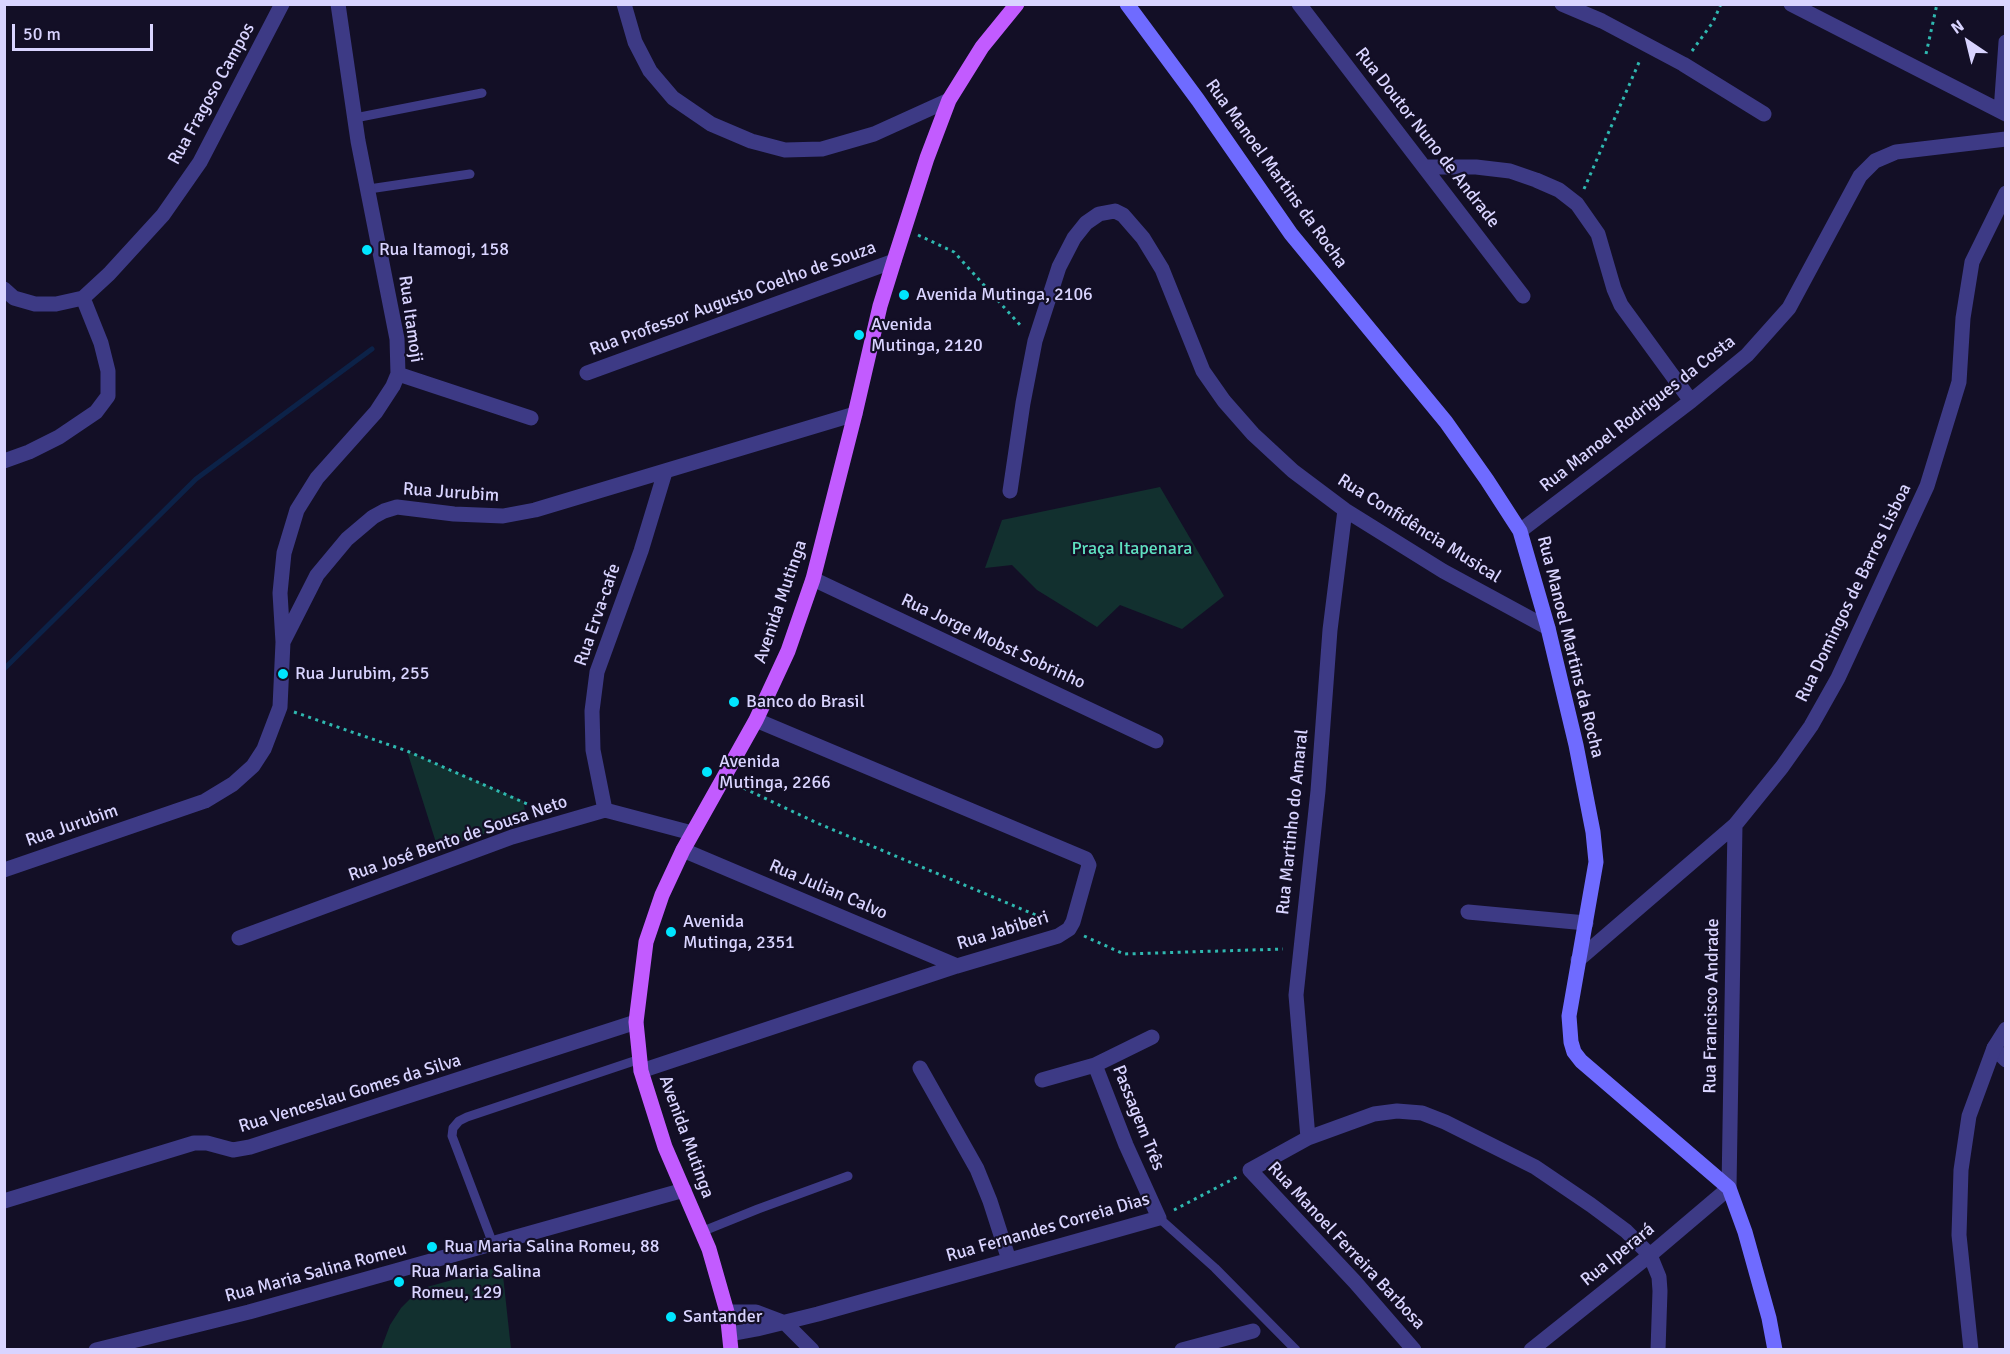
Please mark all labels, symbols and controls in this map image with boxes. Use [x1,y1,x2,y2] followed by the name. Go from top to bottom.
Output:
[15,12,156,50] scale bar
[1938,12,1998,72] north arrow
[1947,16,1968,39] text: N
[164,19,260,169] street label: Rua Fragoso Campos
[23,23,61,45] text: 50 m
[1350,44,1504,232] street label: Rua Doutor Nuno de Andrade
[1200,75,1352,273] street label: Rua Manoel Martins da Rocha
[587,237,879,361] street label: Rua Professor Augusto Coelho de Souza
[379,239,509,261] place label: Rua Itamogi, 158
[360,243,374,257] marker: Rua Itamogi, 158
[393,274,427,364] street label: Rua Itamoji
[916,284,1093,306] place label: Avenida Mutinga, 2106
[897,288,911,302] marker: Avenida Mutinga, 2106
[871,314,983,356] place label: Avenida Mutinga, 2120
[852,328,866,342] marker: Avenida Mutinga, 2120
[1536,331,1740,497] street label: Rua Manoel Rodrigues da Costa
[1333,470,1505,588] street label: Rua Confidência Musical
[402,479,500,507] street label: Rua Jurubim
[1792,480,1916,706] street label: Rua Domingos de Barros Lisboa
[1532,534,1608,760] street label: Rua Manoel Martins da Rocha
[750,537,812,667] street label: Avenida Mutinga
[1072,538,1192,560] park label: Praça Itapenara
[570,561,626,669] street label: Rua Erva-cafe
[897,590,1089,694] street label: Rua Jorge Mobst Sobrinho
[295,663,429,685] place label: Rua Jurubim, 255
[276,667,290,681] marker: Rua Jurubim, 255
[746,691,865,713] place label: Banco do Brasil
[727,695,741,709] marker: Banco do Brasil
[1273,728,1313,916] street label: Rua Martinho do Amaral
[719,751,831,794] place label: Avenida Mutinga, 2266
[700,765,714,779] marker: Avenida Mutinga, 2266
[346,791,570,887] street label: Rua José Bento de Sousa Neto
[23,800,121,852] street label: Rua Jurubim
[766,855,890,925] street label: Rua Julian Calvo
[955,907,1051,955] street label: Rua Jabiberi
[683,911,795,954] place label: Avenida Mutinga, 2351
[1700,918,1724,1094] street label: Rua Francisco Andrade
[664,925,678,939] marker: Avenida Mutinga, 2351
[236,1050,464,1138] street label: Rua Venceslau Gomes da Silva
[1107,1062,1169,1174] street label: Passagem Três
[654,1073,718,1201] street label: Avenida Mutinga
[1263,1158,1429,1334] street label: Rua Manoel Ferreira Barbosa
[944,1189,1152,1267] street label: Rua Fernandes Correia Dias
[1577,1219,1659,1291] street label: Rua Iperará
[444,1236,659,1258] place label: Rua Maria Salina Romeu, 88
[223,1238,409,1308] street label: Rua Maria Salina Romeu
[425,1240,439,1254] marker: Rua Maria Salina Romeu, 88
[411,1261,541,1304] place label: Rua Maria Salina Romeu, 129
[392,1275,406,1289] marker: Rua Maria Salina Romeu, 129
[683,1306,762,1328] place label: Santander
[664,1310,678,1324] marker: Santander

